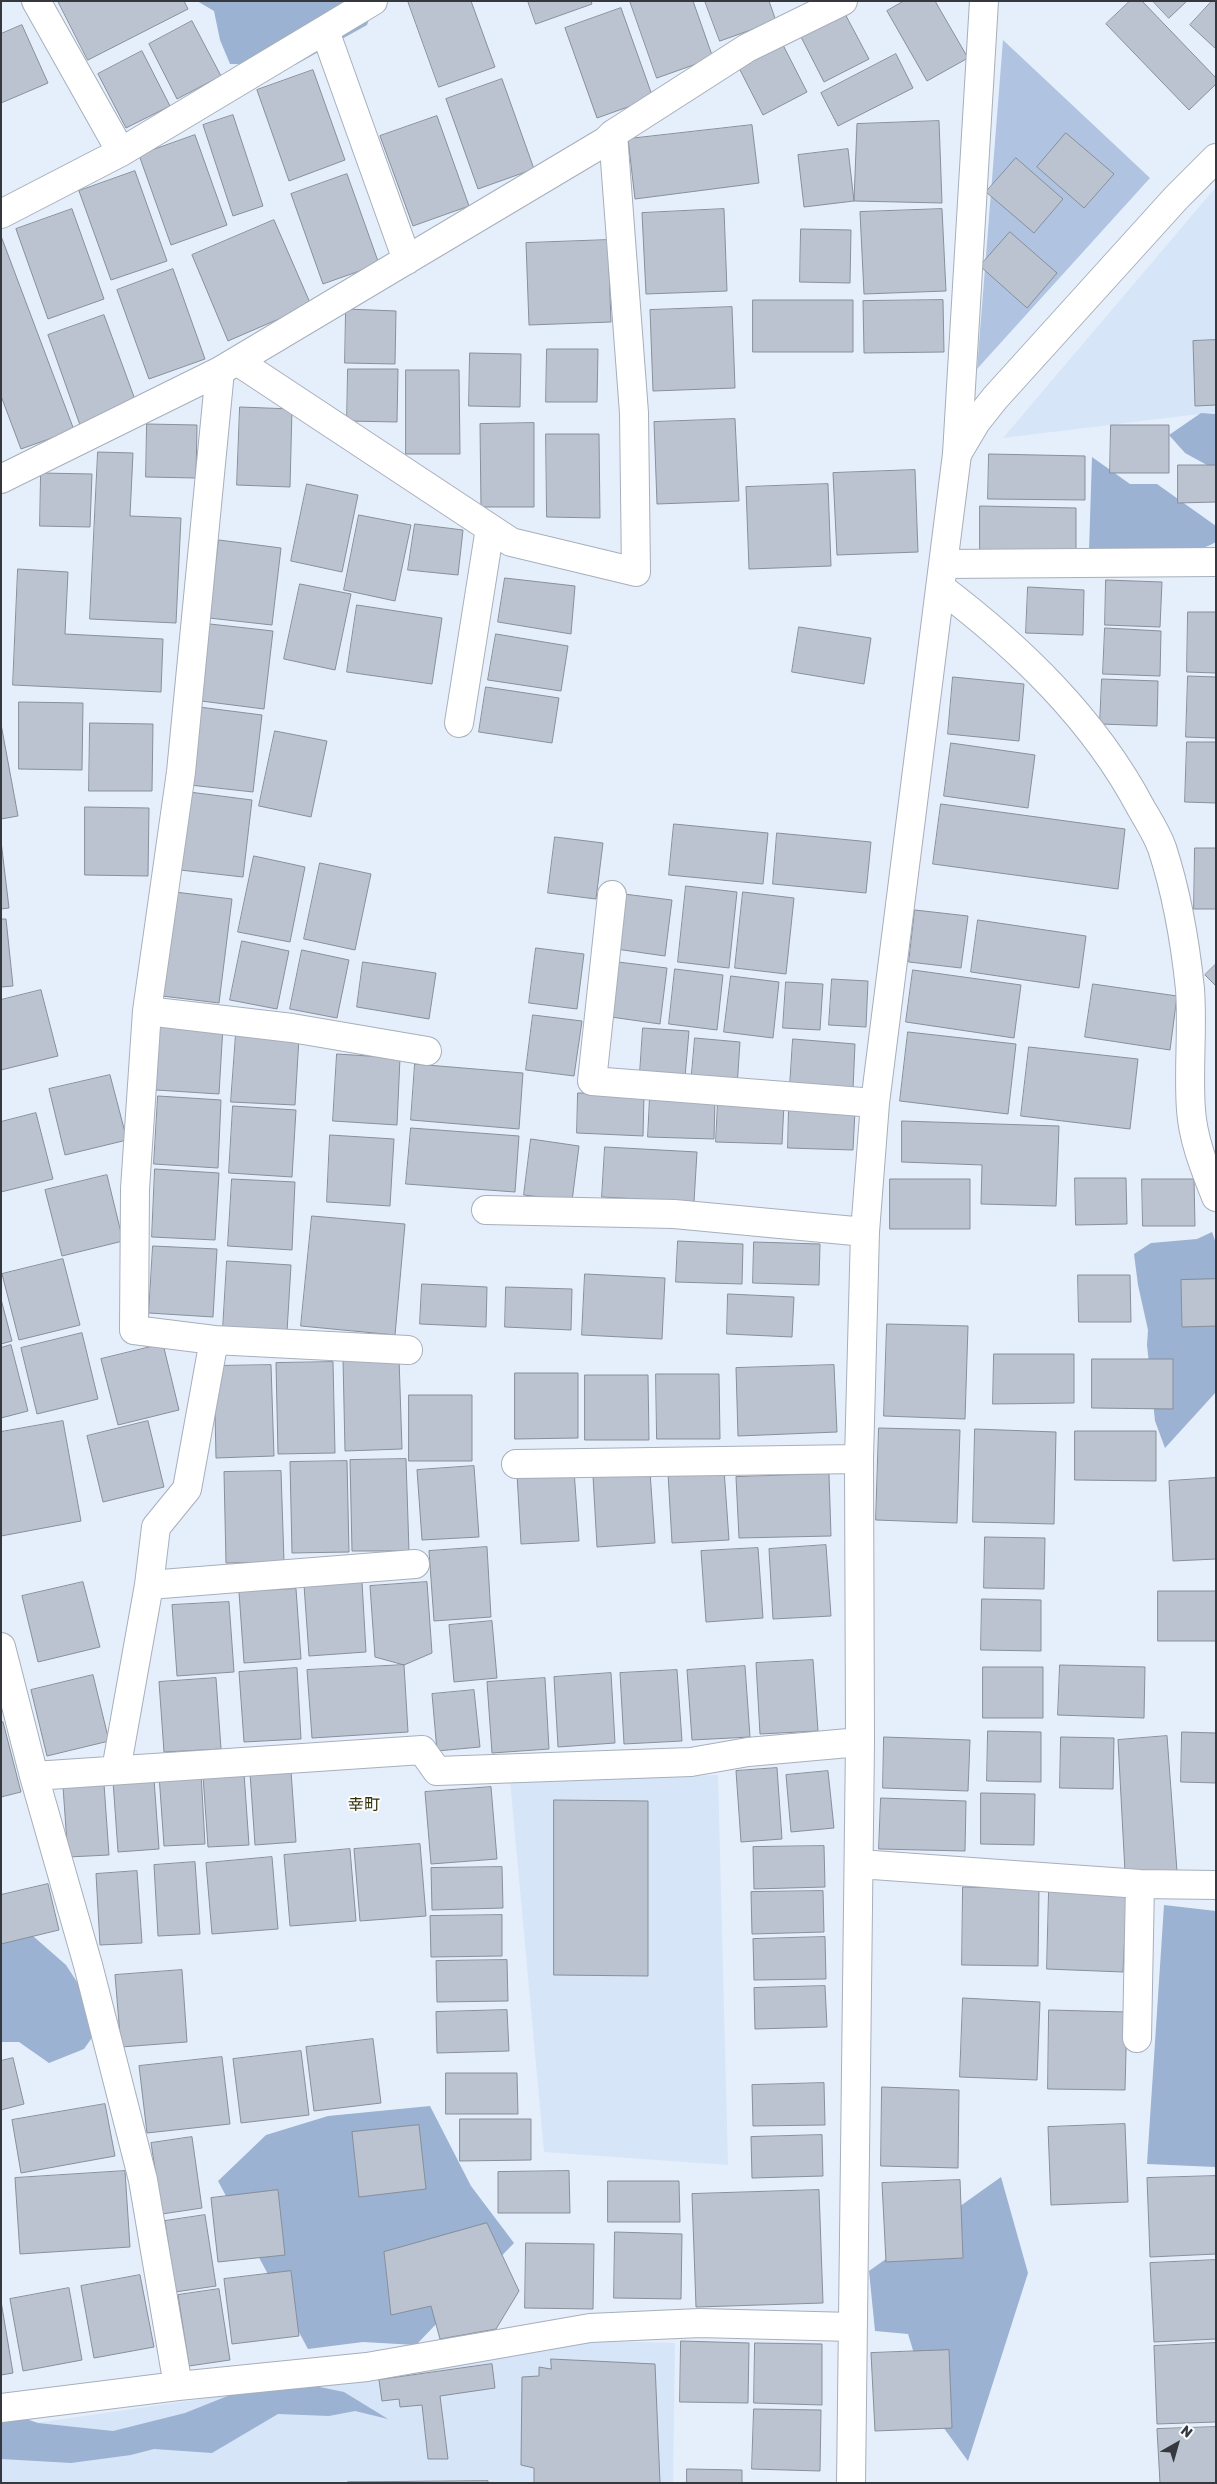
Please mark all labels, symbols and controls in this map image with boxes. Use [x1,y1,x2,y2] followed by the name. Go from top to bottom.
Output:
[348,1795,380,1815] district label: 幸町
[1152,2419,1202,2469] north arrow
[1177,2422,1196,2442] text: N

